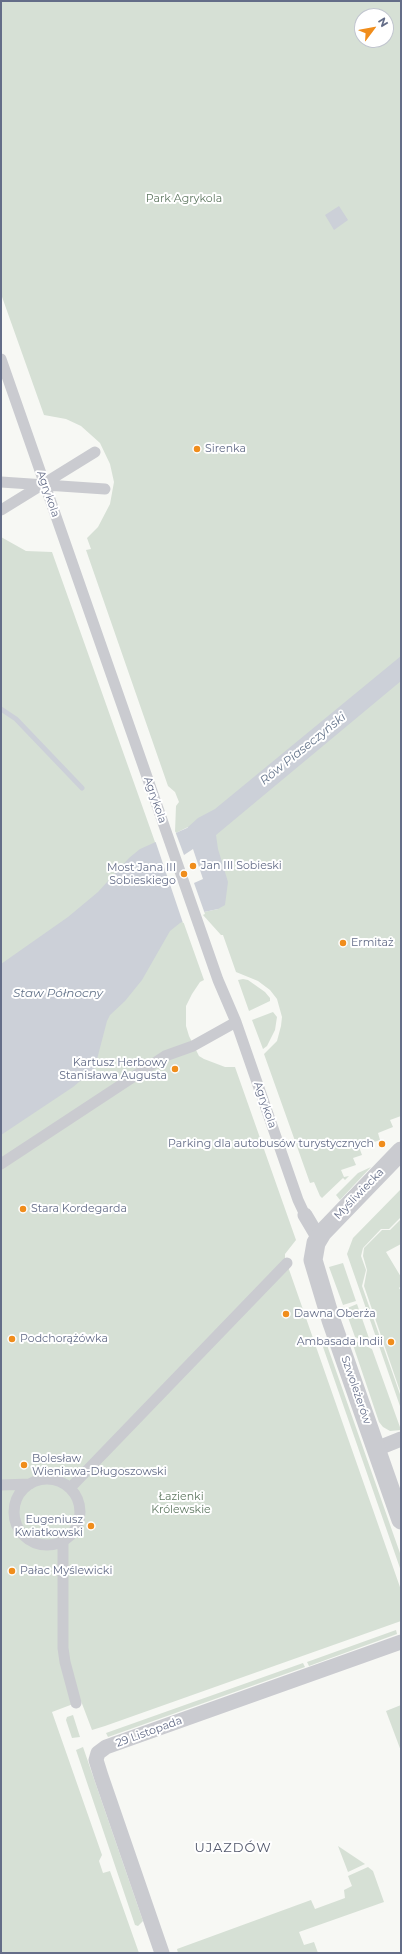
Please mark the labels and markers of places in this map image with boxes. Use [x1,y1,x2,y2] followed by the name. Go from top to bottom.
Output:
[205,442,246,456] place label: Sirenka
[192,444,202,454] marker: Sirenka
[201,859,282,873] place label: Jan III Sobieski
[107,861,176,887] place label: Most Jana III Sobieskiego
[188,861,198,871] marker: Jan III Sobieski
[179,869,189,879] marker: Most Jana III Sobieskiego
[351,936,394,950] place label: Ermitaż
[338,938,348,948] marker: Ermitaż
[59,1056,167,1082] place label: Kartusz Herbowy Stanisława Augusta
[170,1064,180,1074] marker: Kartusz Herbowy Stanisława Augusta
[168,1137,374,1151] place label: Parking dla autobusów turystycznych
[377,1139,387,1149] marker: Parking dla autobusów turystycznych
[31,1202,127,1216] place label: Stara Kordegarda
[18,1204,28,1214] marker: Stara Kordegarda
[294,1307,376,1321] place label: Dawna Oberża
[281,1309,291,1319] marker: Dawna Oberża
[20,1332,108,1346] place label: Podchorążówka
[7,1334,17,1344] marker: Podchorążówka
[297,1335,383,1349] place label: Ambasada Indii
[386,1337,396,1347] marker: Ambasada Indii
[32,1452,167,1478] place label: Bolesław Wieniawa-Długoszowski
[19,1460,29,1470] marker: Bolesław Wieniawa-Długoszowski
[14,1513,83,1539] place label: Eugeniusz Kwiatkowski
[86,1521,96,1531] marker: Eugeniusz Kwiatkowski
[20,1564,112,1578] place label: Pałac Myślewicki
[7,1566,17,1576] marker: Pałac Myślewicki

